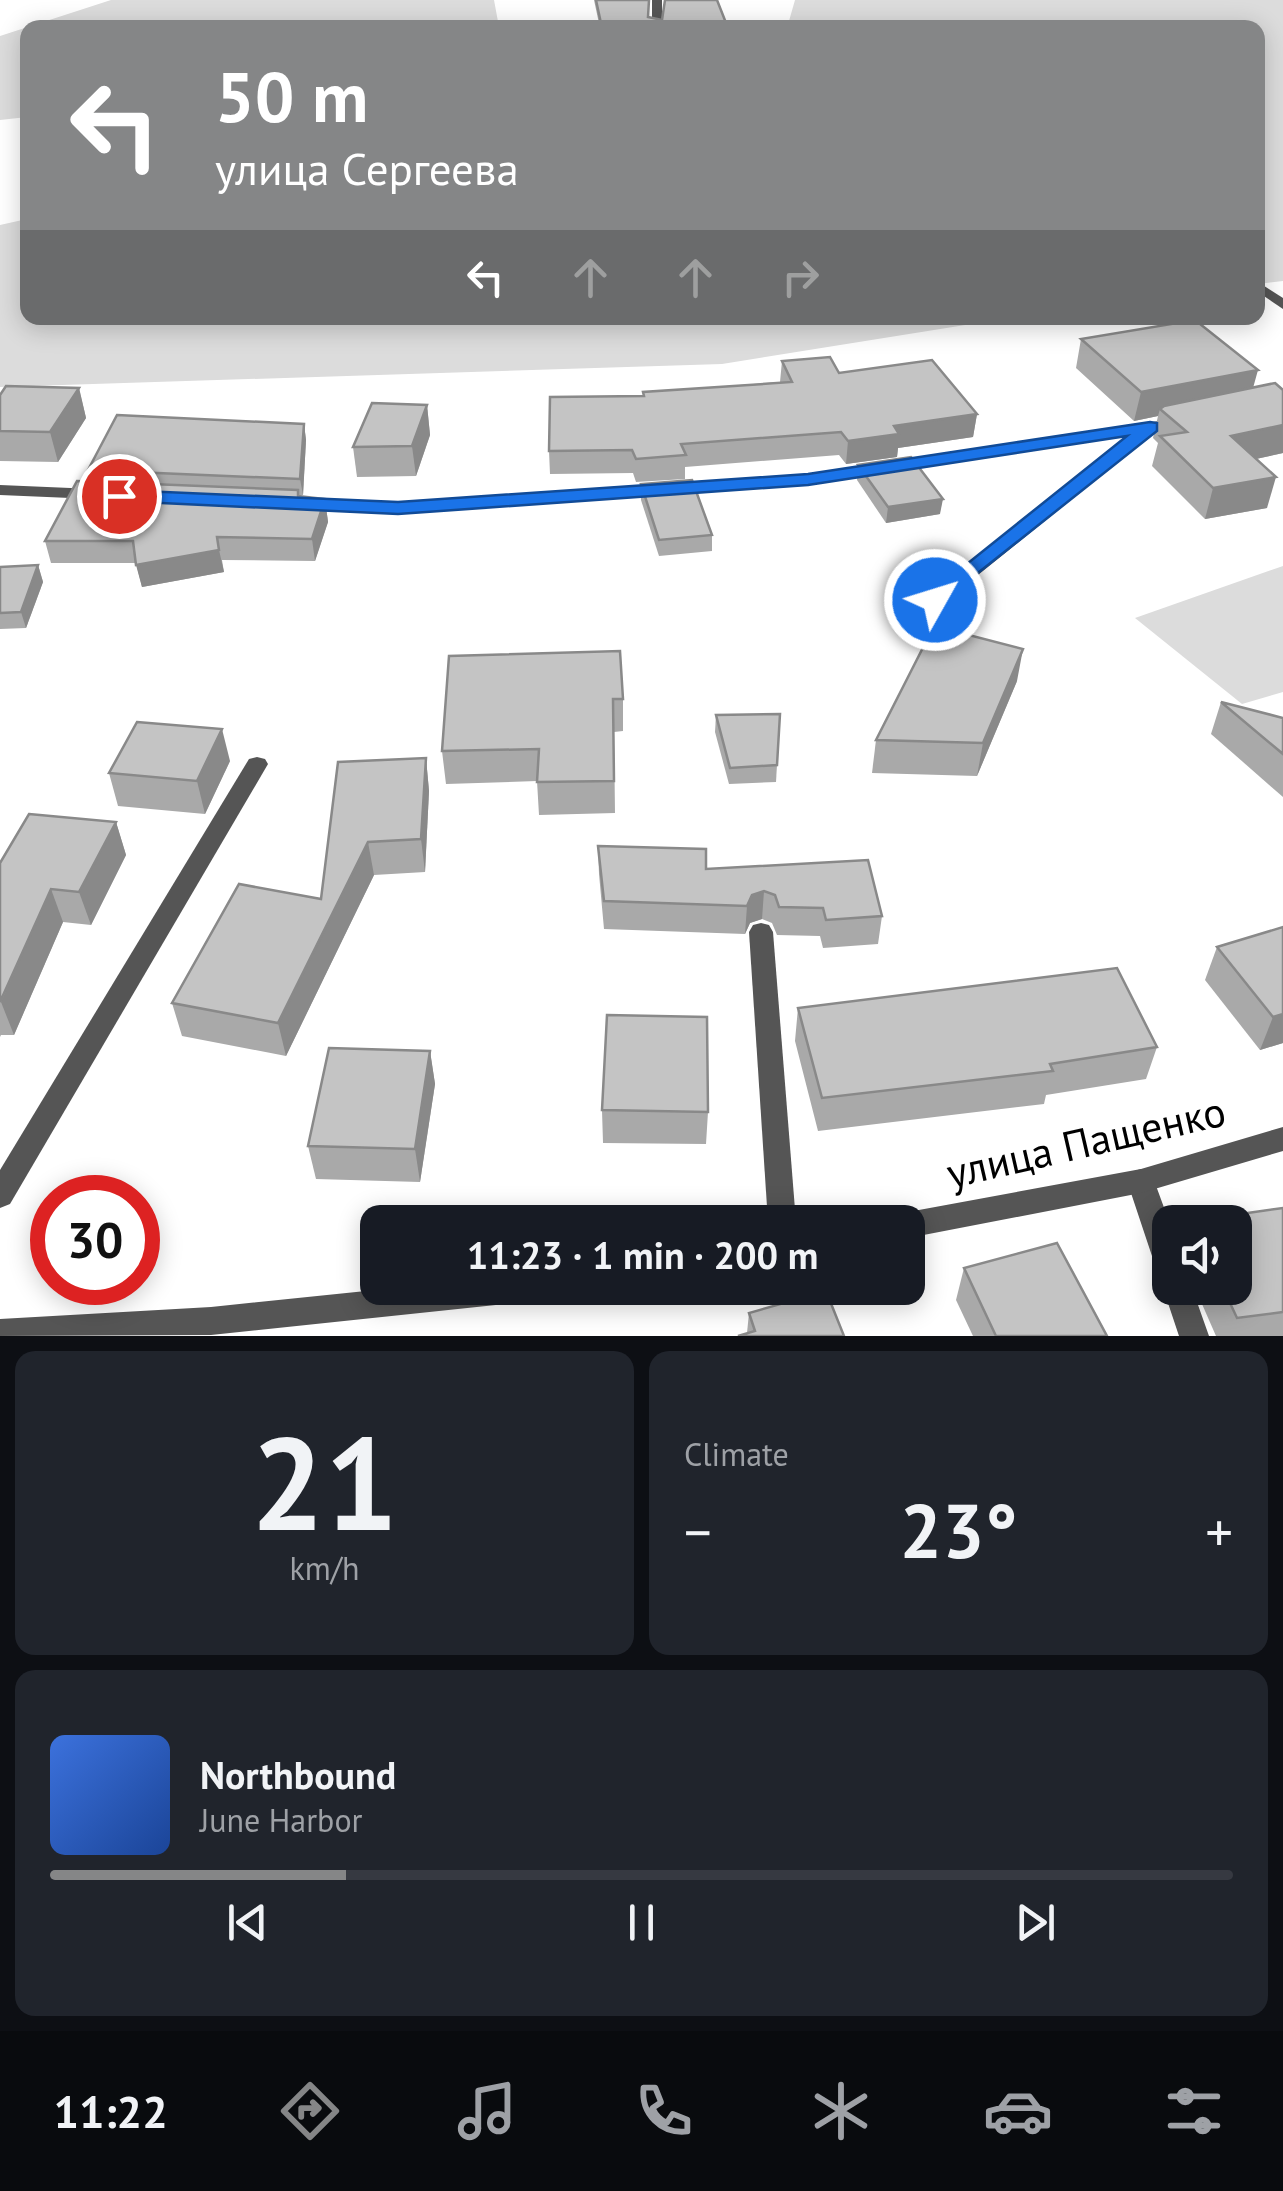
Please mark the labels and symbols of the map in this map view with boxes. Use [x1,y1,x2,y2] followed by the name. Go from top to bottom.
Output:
[77,454,162,539] pin
[883,548,987,652] position arrow
[941,1083,1231,1200] street label: улица Пащенко
[30,1175,160,1305] speed limit sign: 30

